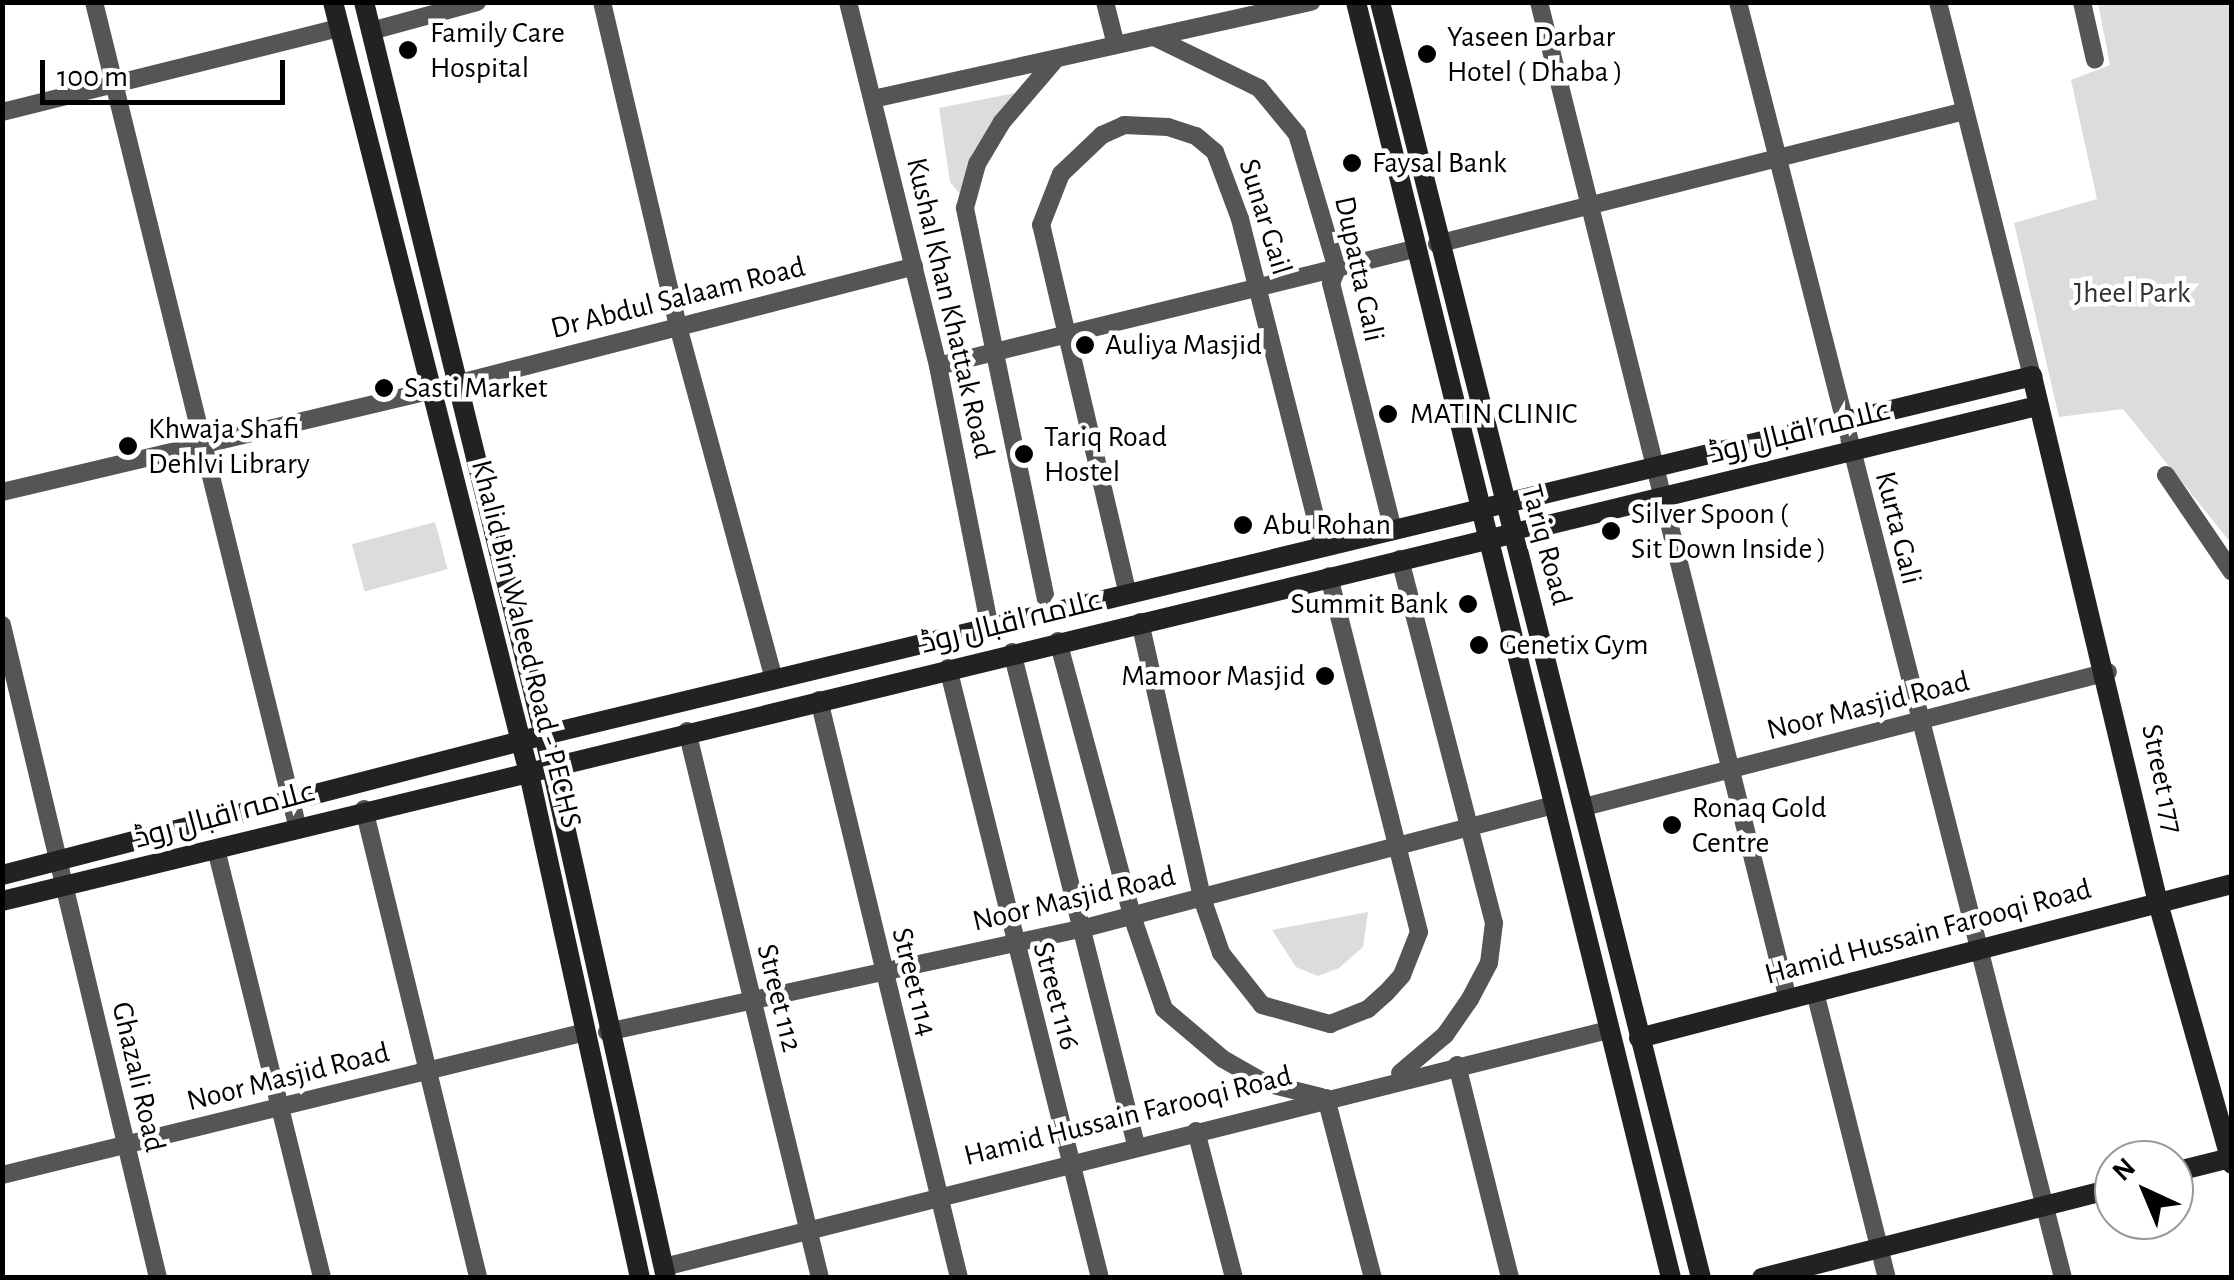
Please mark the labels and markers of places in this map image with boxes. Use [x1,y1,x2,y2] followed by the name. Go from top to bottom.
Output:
[430,15,565,86] place label: Family Care Hospital
[1447,19,1623,90] place label: Yaseen Darbar Hotel ( Dhaba )
[395,37,421,63] marker: Family Care Hospital
[1416,43,1438,65] marker: Yaseen Darbar Hotel ( Dhaba )
[1372,145,1507,181] place label: Faysal Bank
[1341,152,1363,174] marker: Faysal Bank
[1105,327,1262,363] place label: Auliya Masjid
[1074,334,1096,356] marker: Auliya Masjid
[404,370,548,406] place label: Sasti Market
[373,377,395,399] marker: Sasti Market
[1410,396,1577,432] place label: MATIN CLINIC
[1375,401,1401,427] marker: MATIN CLINIC
[148,411,310,482] place label: Khwaja Shafi Dehlvi Library
[1044,419,1167,490] place label: Tariq Road Hostel
[117,435,139,457] marker: Khwaja Shafi Dehlvi Library
[1013,443,1035,465] marker: Tariq Road Hostel
[1631,496,1826,566] place label: Silver Spoon ( Sit Down Inside )
[1263,507,1391,543] place label: Abu Rohan
[1232,514,1254,536] marker: Abu Rohan
[1600,520,1622,542] marker: Silver Spoon ( Sit Down Inside )
[1291,586,1448,622] place label: Summit Bank
[1457,593,1479,615] marker: Summit Bank
[1499,627,1649,663] place label: Genetix Gym
[1468,634,1490,656] marker: Genetix Gym
[1121,658,1305,694] place label: Mamoor Masjid
[1314,665,1336,687] marker: Mamoor Masjid
[1692,790,1827,860] place label: Ronaq Gold Centre
[1661,814,1683,836] marker: Ronaq Gold Centre

